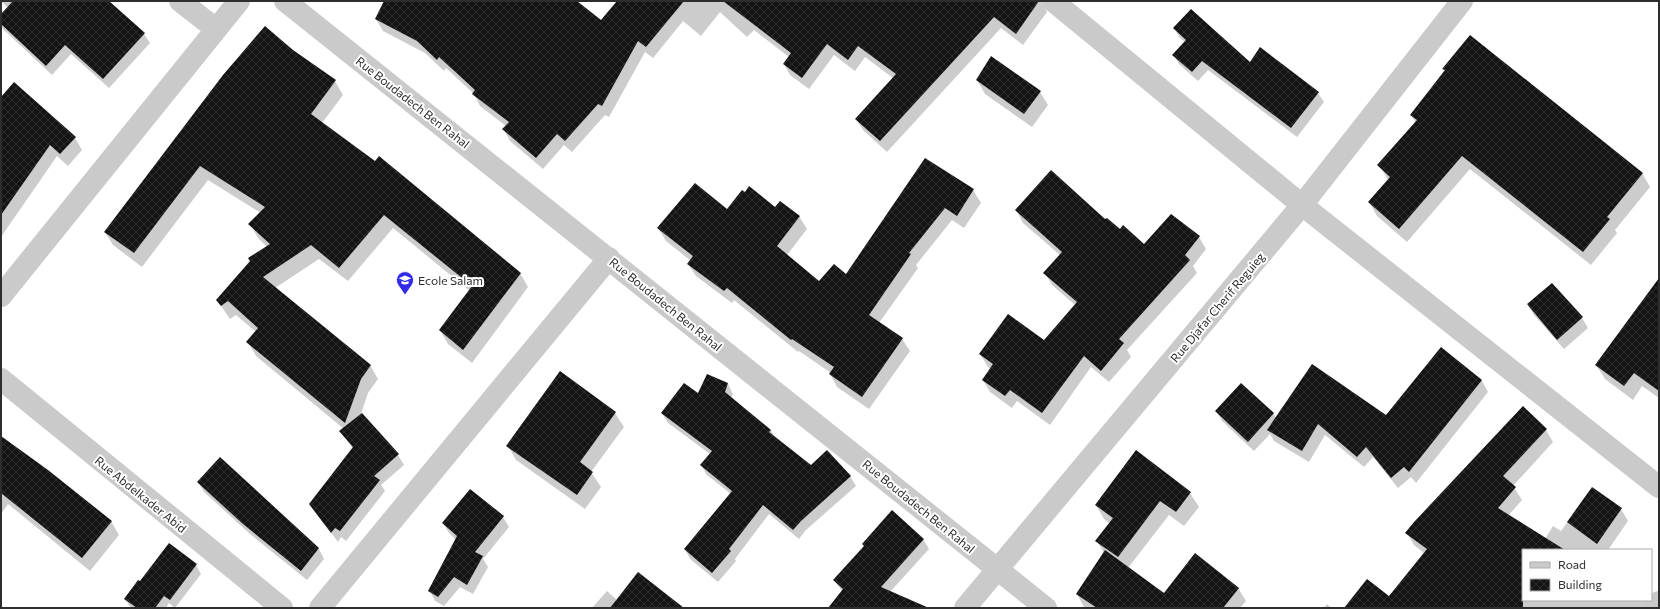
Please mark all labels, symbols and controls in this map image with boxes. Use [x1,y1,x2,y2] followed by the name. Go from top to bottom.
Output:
[353,53,473,151] street label: Rue Boudadech Ben Rahal
[1167,249,1267,365] street label: Rue Djafar Cherif Reguieg
[607,254,725,354] street label: Rue Boudadech Ben Rahal
[395,270,415,295] school or university icon: Ecole Salam
[418,273,483,287] place label: Ecole Salam
[92,453,190,535] street label: Rue Abdelkader Abid
[860,456,978,556] street label: Rue Boudadech Ben Rahal
[1522,549,1652,601] legend
[1558,557,1586,571] text: Road
[1558,577,1602,591] text: Building

